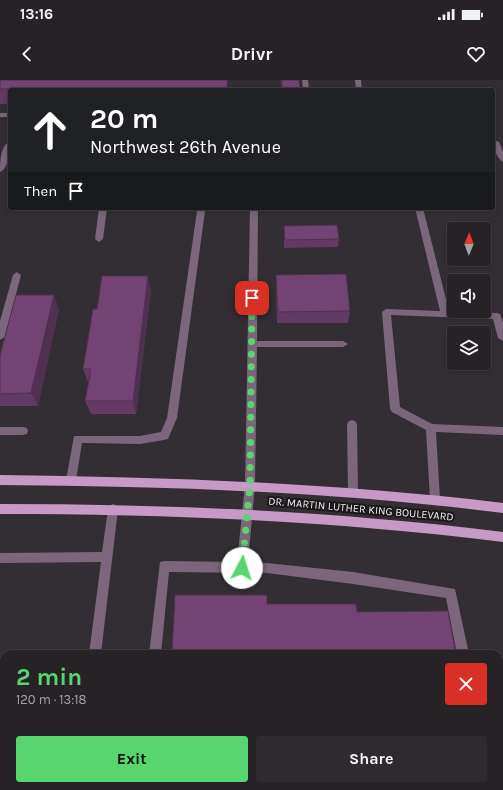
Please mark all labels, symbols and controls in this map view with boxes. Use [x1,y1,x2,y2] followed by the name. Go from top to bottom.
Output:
[20,5,53,23] text: 13:16
[16,43,38,65] icon: back
[231,43,272,65] text: Drivr
[465,43,487,65] icon: heart
[90,102,158,135] text: 20 m
[24,104,76,156] icon: ahead
[90,136,281,158] text: Northwest 26th Avenue
[65,180,87,202] icon: arrive
[24,182,57,200] text: Then
[447,222,491,266] north arrow
[447,222,491,370] map controls
[447,274,491,318] button: sound
[235,281,269,315] pin
[241,287,263,309] icon: arrive
[447,326,491,370] button: layers
[268,494,454,524] street label: DR. MARTIN LUTHER KING BOULEVARD
[221,547,263,589] position arrow
[16,663,82,691] text: 2 min
[445,663,487,705] button: close
[16,692,87,707] text: 120 m · 13:18
[16,736,248,782] button: Exit
[256,736,487,782] button: Share

